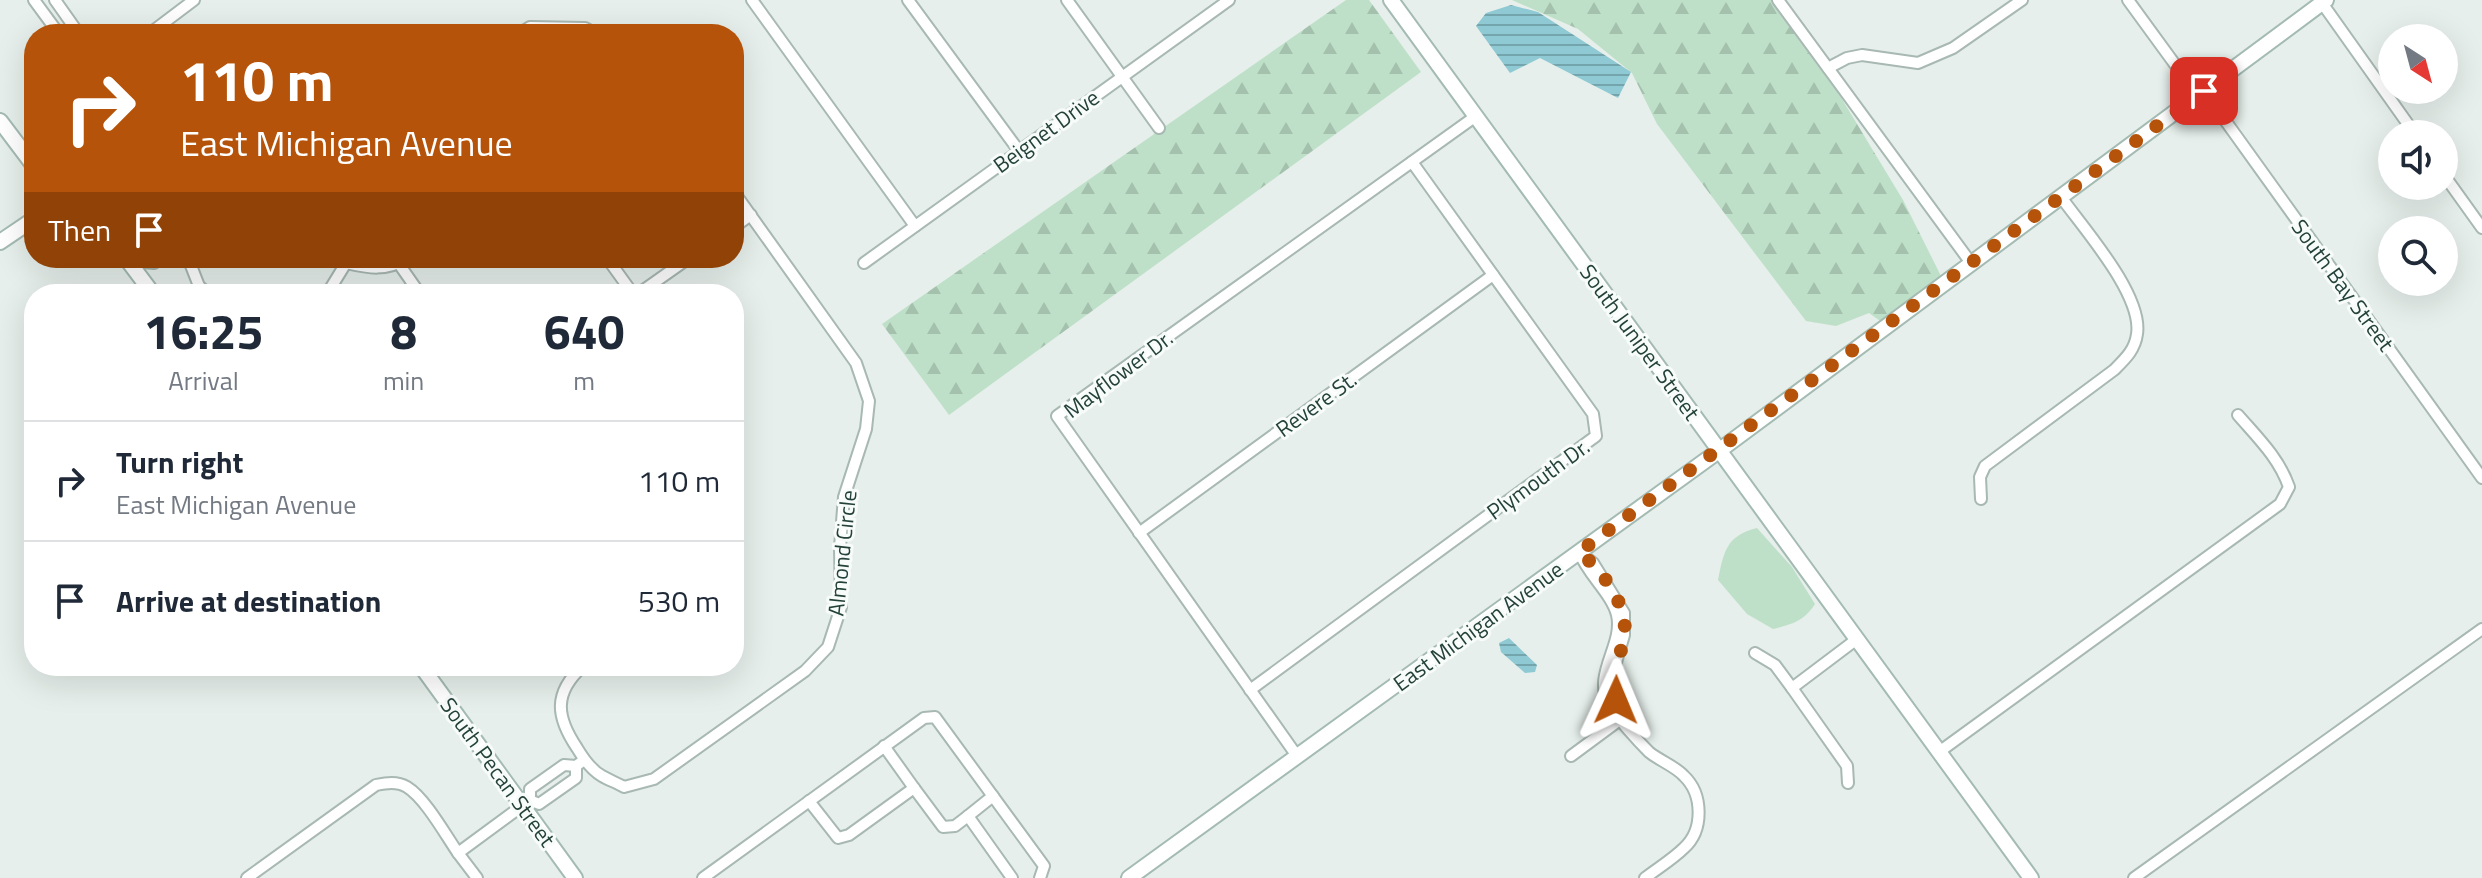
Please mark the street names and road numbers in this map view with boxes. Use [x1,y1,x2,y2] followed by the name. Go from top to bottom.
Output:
[986,81,1106,181] street label: Beignet Drive
[2283,212,2403,358] street label: South Bay Street
[1572,257,1709,428] street label: South Juniper Street
[1056,321,1180,427] street label: Mayflower Dr.
[1268,363,1364,445] street label: Revere St.
[1479,430,1597,528] street label: Plymouth Dr.
[818,488,866,618] street label: Almond Circle
[1386,552,1570,700] street label: East Michigan Avenue
[432,690,564,854] street label: South Pecan Street

